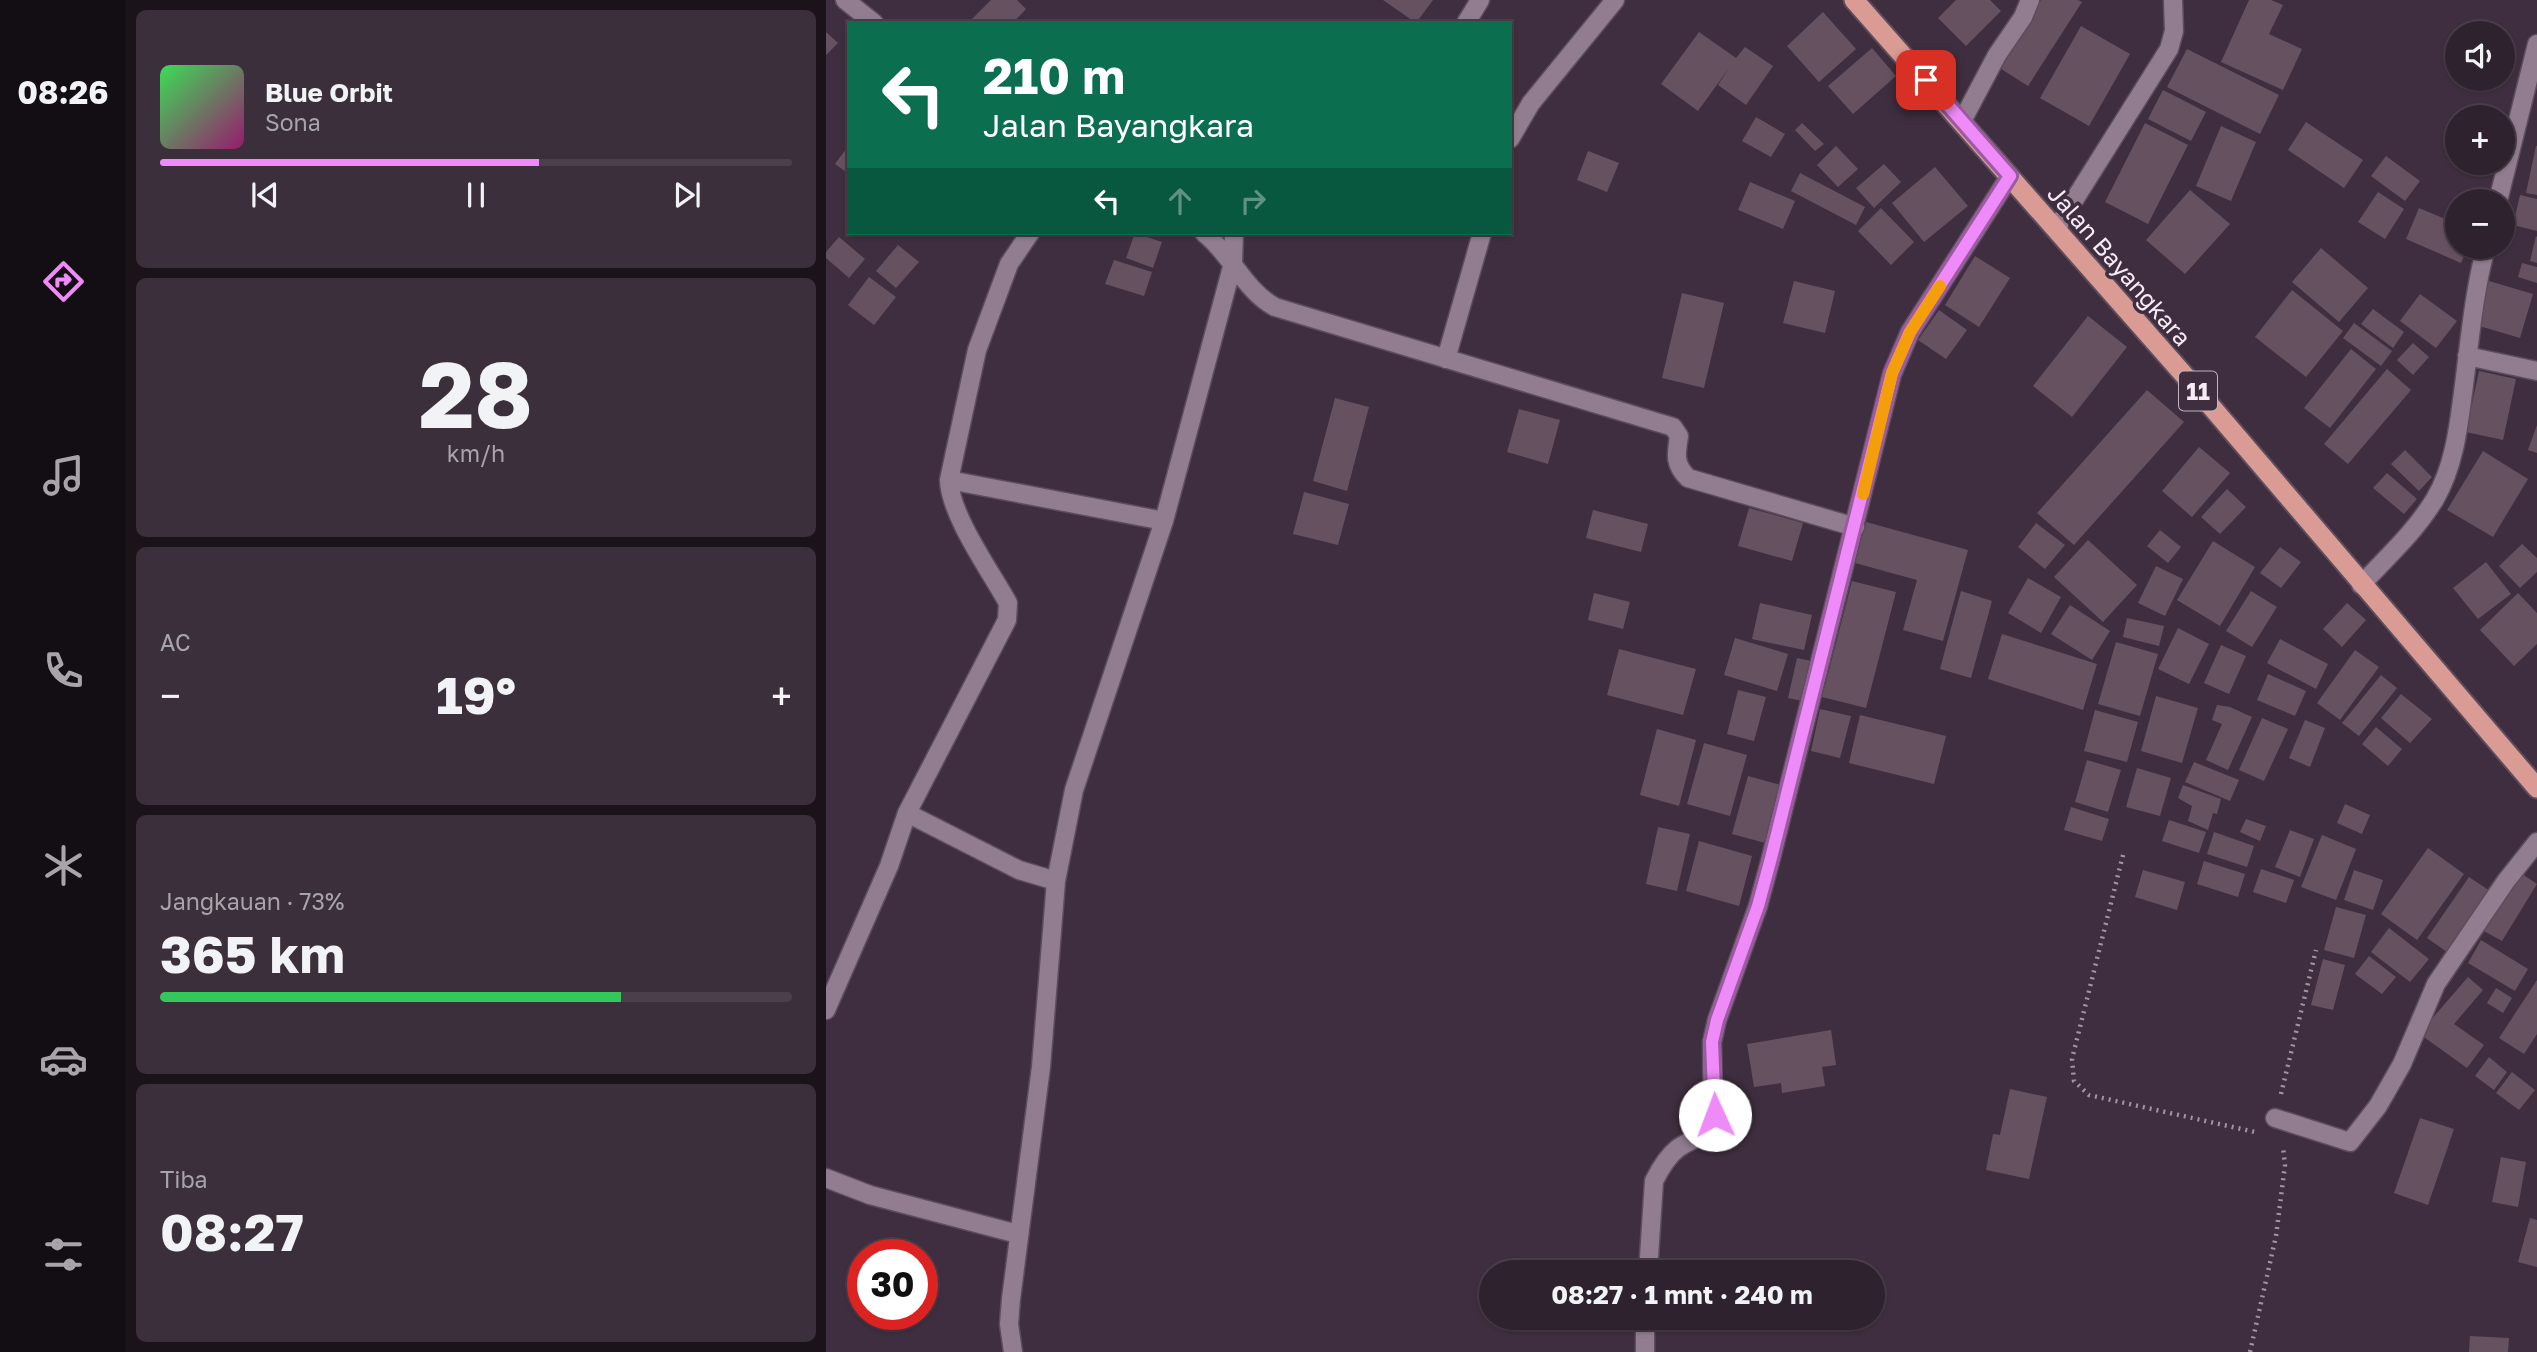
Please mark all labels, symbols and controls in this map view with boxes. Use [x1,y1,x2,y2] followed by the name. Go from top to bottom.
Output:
[2445,21,2515,259] map controls
[2445,21,2515,91] button: sound
[983,46,1125,105] text: 210 m
[868,49,959,140] icon: left
[1896,50,1956,110] pin
[1907,61,1945,99] icon: arrive
[17,73,109,111] text: 08:26
[265,77,393,108] text: Blue Orbit
[2445,105,2515,175] button: +
[983,106,1254,144] text: Jalan Bayangkara
[265,108,321,136] text: Sona
[246,176,284,214] icon: previous
[457,176,495,214] icon: pause
[668,176,706,214] icon: next
[2042,179,2198,351] street label: Jalan Bayangkara
[1088,182,1126,220] icon: left
[1161,182,1199,220] icon: ahead
[1234,182,1272,220] icon: right
[2445,189,2515,259] button: −
[39,257,88,306] icon: directions
[419,339,533,448] text: 28
[2179,372,2217,410] road number: 11
[447,439,505,467] text: km/h
[39,451,88,500] icon: music
[160,628,191,656] text: AC
[39,646,88,695] icon: phone
[436,663,516,725] text: 19°
[160,673,181,718] text: −
[771,673,792,718] text: +
[39,841,88,890] icon: climate
[160,887,344,915] text: Jangkauan · 73%
[160,922,345,984] text: 365 km
[39,1035,88,1084] icon: car
[1678,1078,1752,1152] position arrow
[160,1165,208,1193] text: Tiba
[160,1200,304,1262] text: 08:27
[39,1230,88,1279] icon: filters
[847,1239,938,1330] speed limit sign: 30
[1551,1279,1813,1310] text: 08:27 · 1 mnt · 240 m

